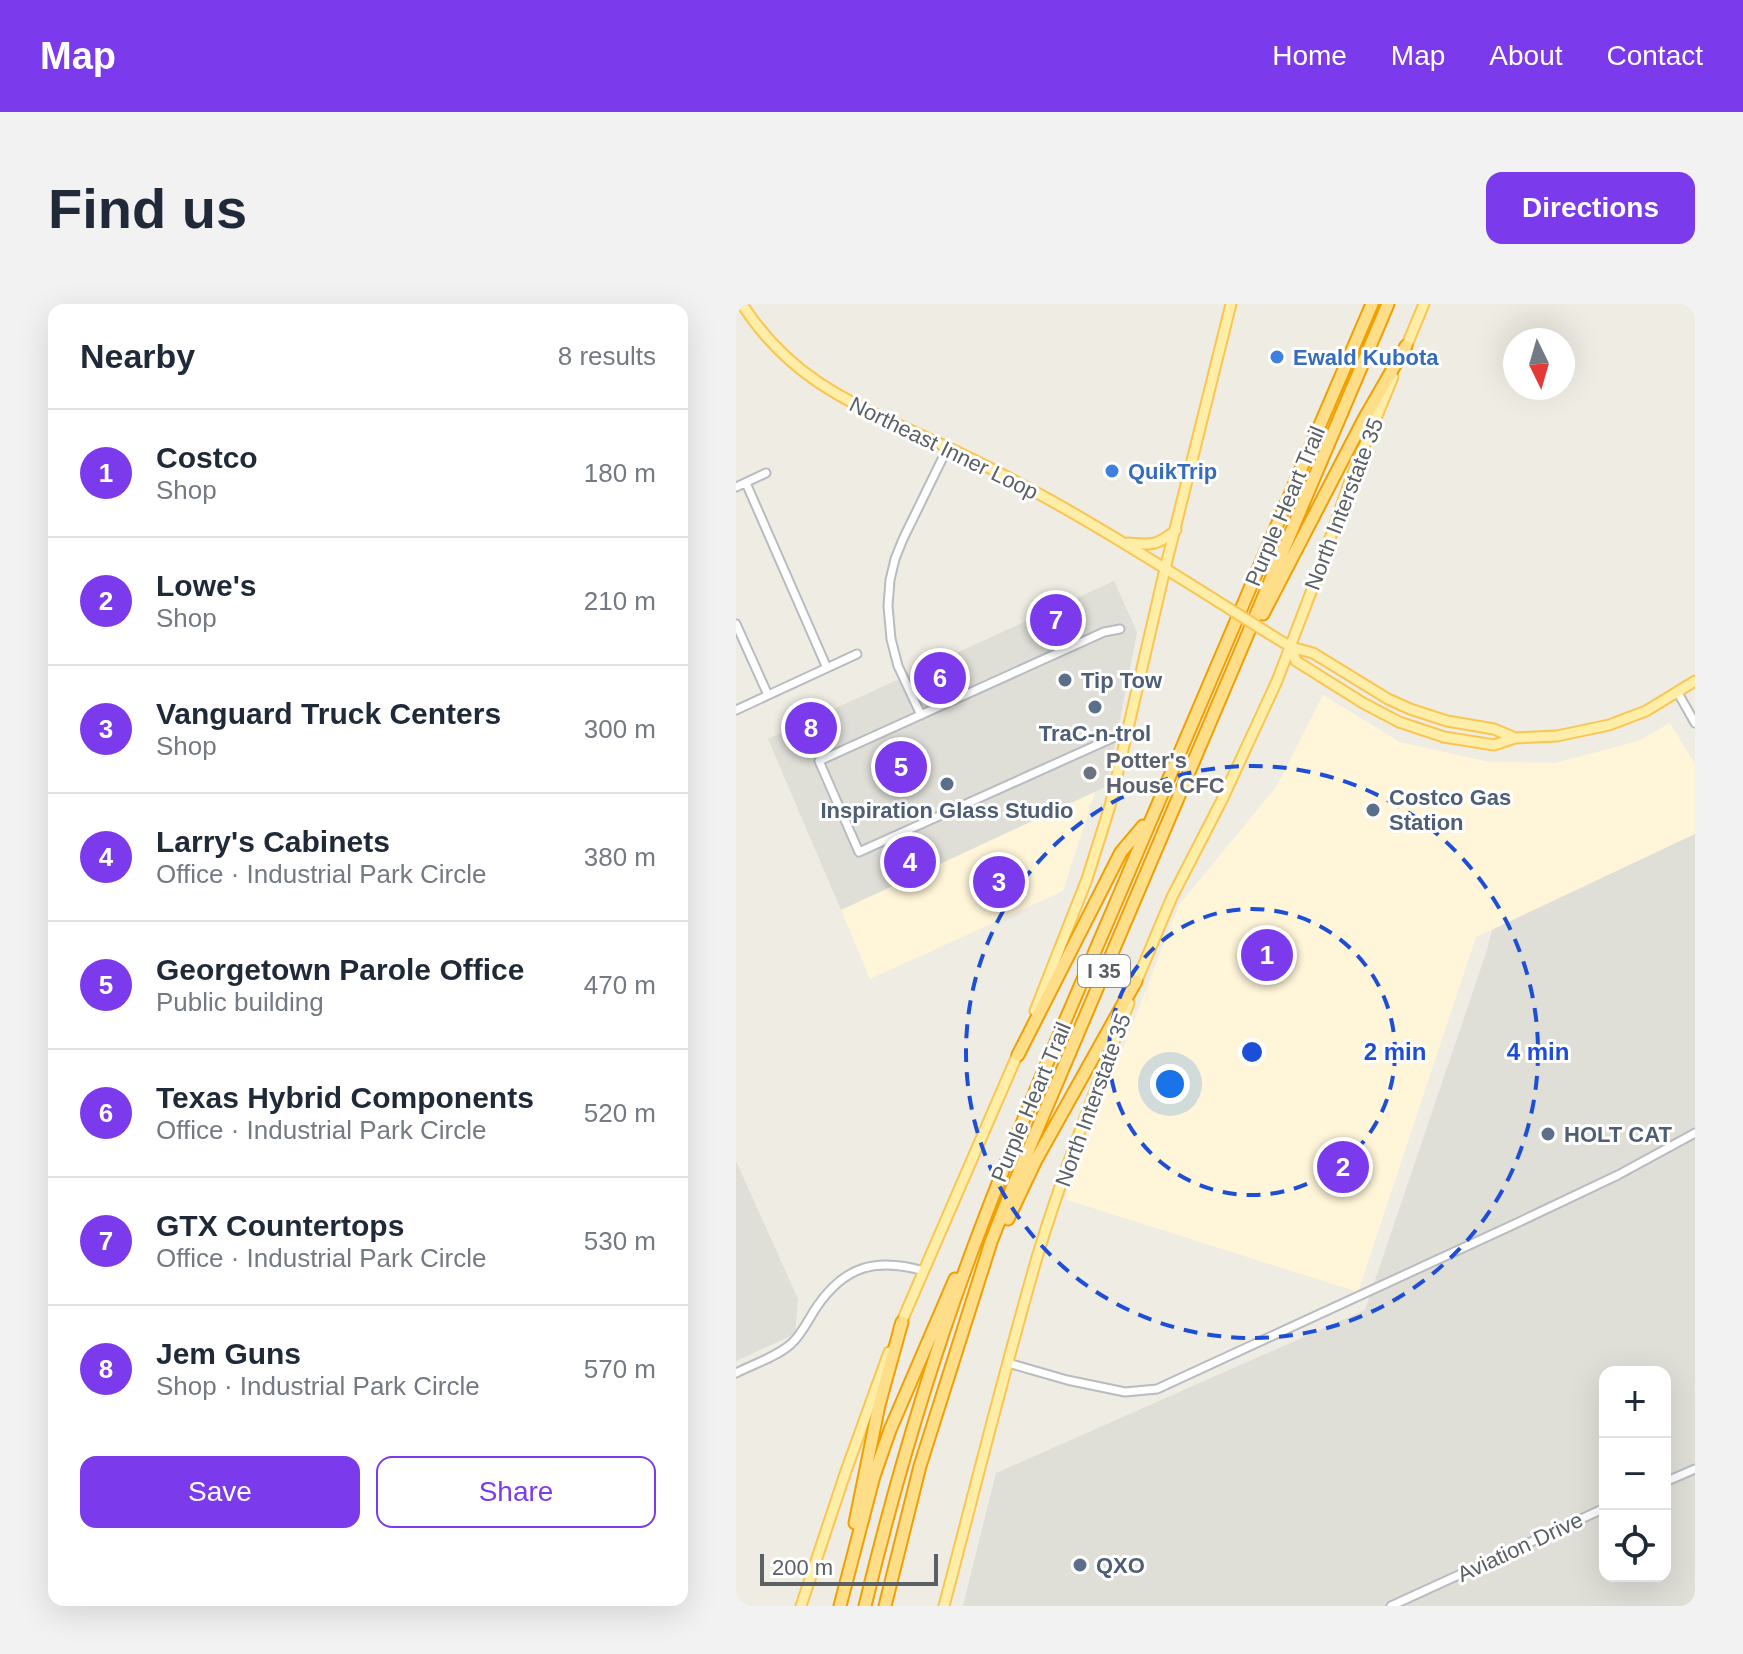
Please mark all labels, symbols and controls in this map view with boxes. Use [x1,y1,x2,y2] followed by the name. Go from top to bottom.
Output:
[40,35,116,77] text: Map
[1272,40,1347,71] text: Home
[1391,40,1445,71] text: Map
[1489,40,1563,71] text: About
[1607,40,1703,71] text: Contact
[1486,172,1695,244] button: Directions
[48,177,247,240] text: Find us
[1503,328,1575,400] north arrow
[80,337,195,375] text: Nearby
[558,341,656,371] text: 8 results
[1293,345,1439,370] place label: Ewald Kubota
[1268,348,1286,366] marker: Ewald Kubota
[846,391,1042,505] street label: Northeast Inner Loop
[1300,414,1388,594] street label: North Interstate 35
[1240,422,1330,590] street label: Purple Heart Trail
[156,441,258,474] text: Costco
[99,458,113,488] text: 1
[584,458,656,488] text: 180 m
[1128,459,1217,484] place label: QuikTrip
[1103,462,1121,480] marker: QuikTrip
[156,475,217,505] text: Shop
[156,569,257,602] text: Lowe's
[99,586,113,616] text: 2
[584,586,656,616] text: 210 m
[1030,590,1082,650] pin: 7
[156,603,217,633] text: Shop
[914,648,966,708] pin: 6
[1081,668,1163,693] place label: Tip Tow
[1056,671,1074,689] marker: Tip Tow
[156,697,501,730] text: Vanguard Truck Centers
[785,698,837,758] pin: 8
[1086,698,1104,716] marker: TraC-n-trol
[99,714,113,744] text: 3
[584,714,656,744] text: 300 m
[1039,721,1151,746] place label: TraC-n-trol
[156,731,217,761] text: Shop
[875,737,927,797] pin: 5
[1106,748,1225,798] place label: Potter's House CFC
[1081,764,1099,782] marker: Potter's House CFC
[938,775,956,793] marker: Inspiration Glass Studio
[1389,785,1511,835] place label: Costco Gas Station
[820,798,1074,823] place label: Inspiration Glass Studio
[1364,801,1382,819] marker: Costco Gas Station
[156,825,390,858] text: Larry's Cabinets
[884,832,936,892] pin: 4
[99,842,113,872] text: 4
[584,842,656,872] text: 380 m
[973,852,1025,912] pin: 3
[156,859,486,889] text: Office · Industrial Park Circle
[1241,925,1293,985] pin: 1
[156,953,524,986] text: Georgetown Parole Office
[1078,955,1130,987] road number: I 35
[99,970,113,1000] text: 5
[584,970,656,1000] text: 470 m
[156,987,324,1017] text: Public building
[1050,1010,1136,1190] street label: North Interstate 35
[986,1018,1076,1186] street label: Purple Heart Trail
[1238,1038,1266,1066] centre of rings
[1364,1038,1426,1065] text: 2 min
[1507,1038,1569,1065] text: 4 min
[1150,1064,1190,1104] your location
[156,1081,534,1114] text: Texas Hybrid Components
[99,1098,113,1128] text: 6
[584,1098,656,1128] text: 520 m
[156,1115,486,1145] text: Office · Industrial Park Circle
[1564,1122,1672,1147] place label: HOLT CAT
[1539,1125,1557,1143] marker: HOLT CAT
[1317,1137,1369,1197] pin: 2
[156,1209,404,1242] text: GTX Countertops
[99,1226,113,1256] text: 7
[584,1226,656,1256] text: 530 m
[156,1243,486,1273] text: Office · Industrial Park Circle
[156,1337,301,1370] text: Jem Guns
[99,1354,113,1384] text: 8
[584,1354,656,1384] text: 570 m
[1599,1366,1671,1582] map controls
[1599,1366,1671,1438] button: +
[156,1371,480,1401] text: Shop · Industrial Park Circle
[1599,1438,1671,1510] button: −
[80,1456,360,1528] button: Save
[376,1456,656,1528] button: Share
[1453,1507,1587,1587] street label: Aviation Drive
[1599,1510,1671,1582] button: locate
[760,1550,938,1586] scale bar
[1096,1553,1145,1578] place label: QXO
[772,1555,833,1580] text: 200 m
[1071,1556,1089,1574] marker: QXO

